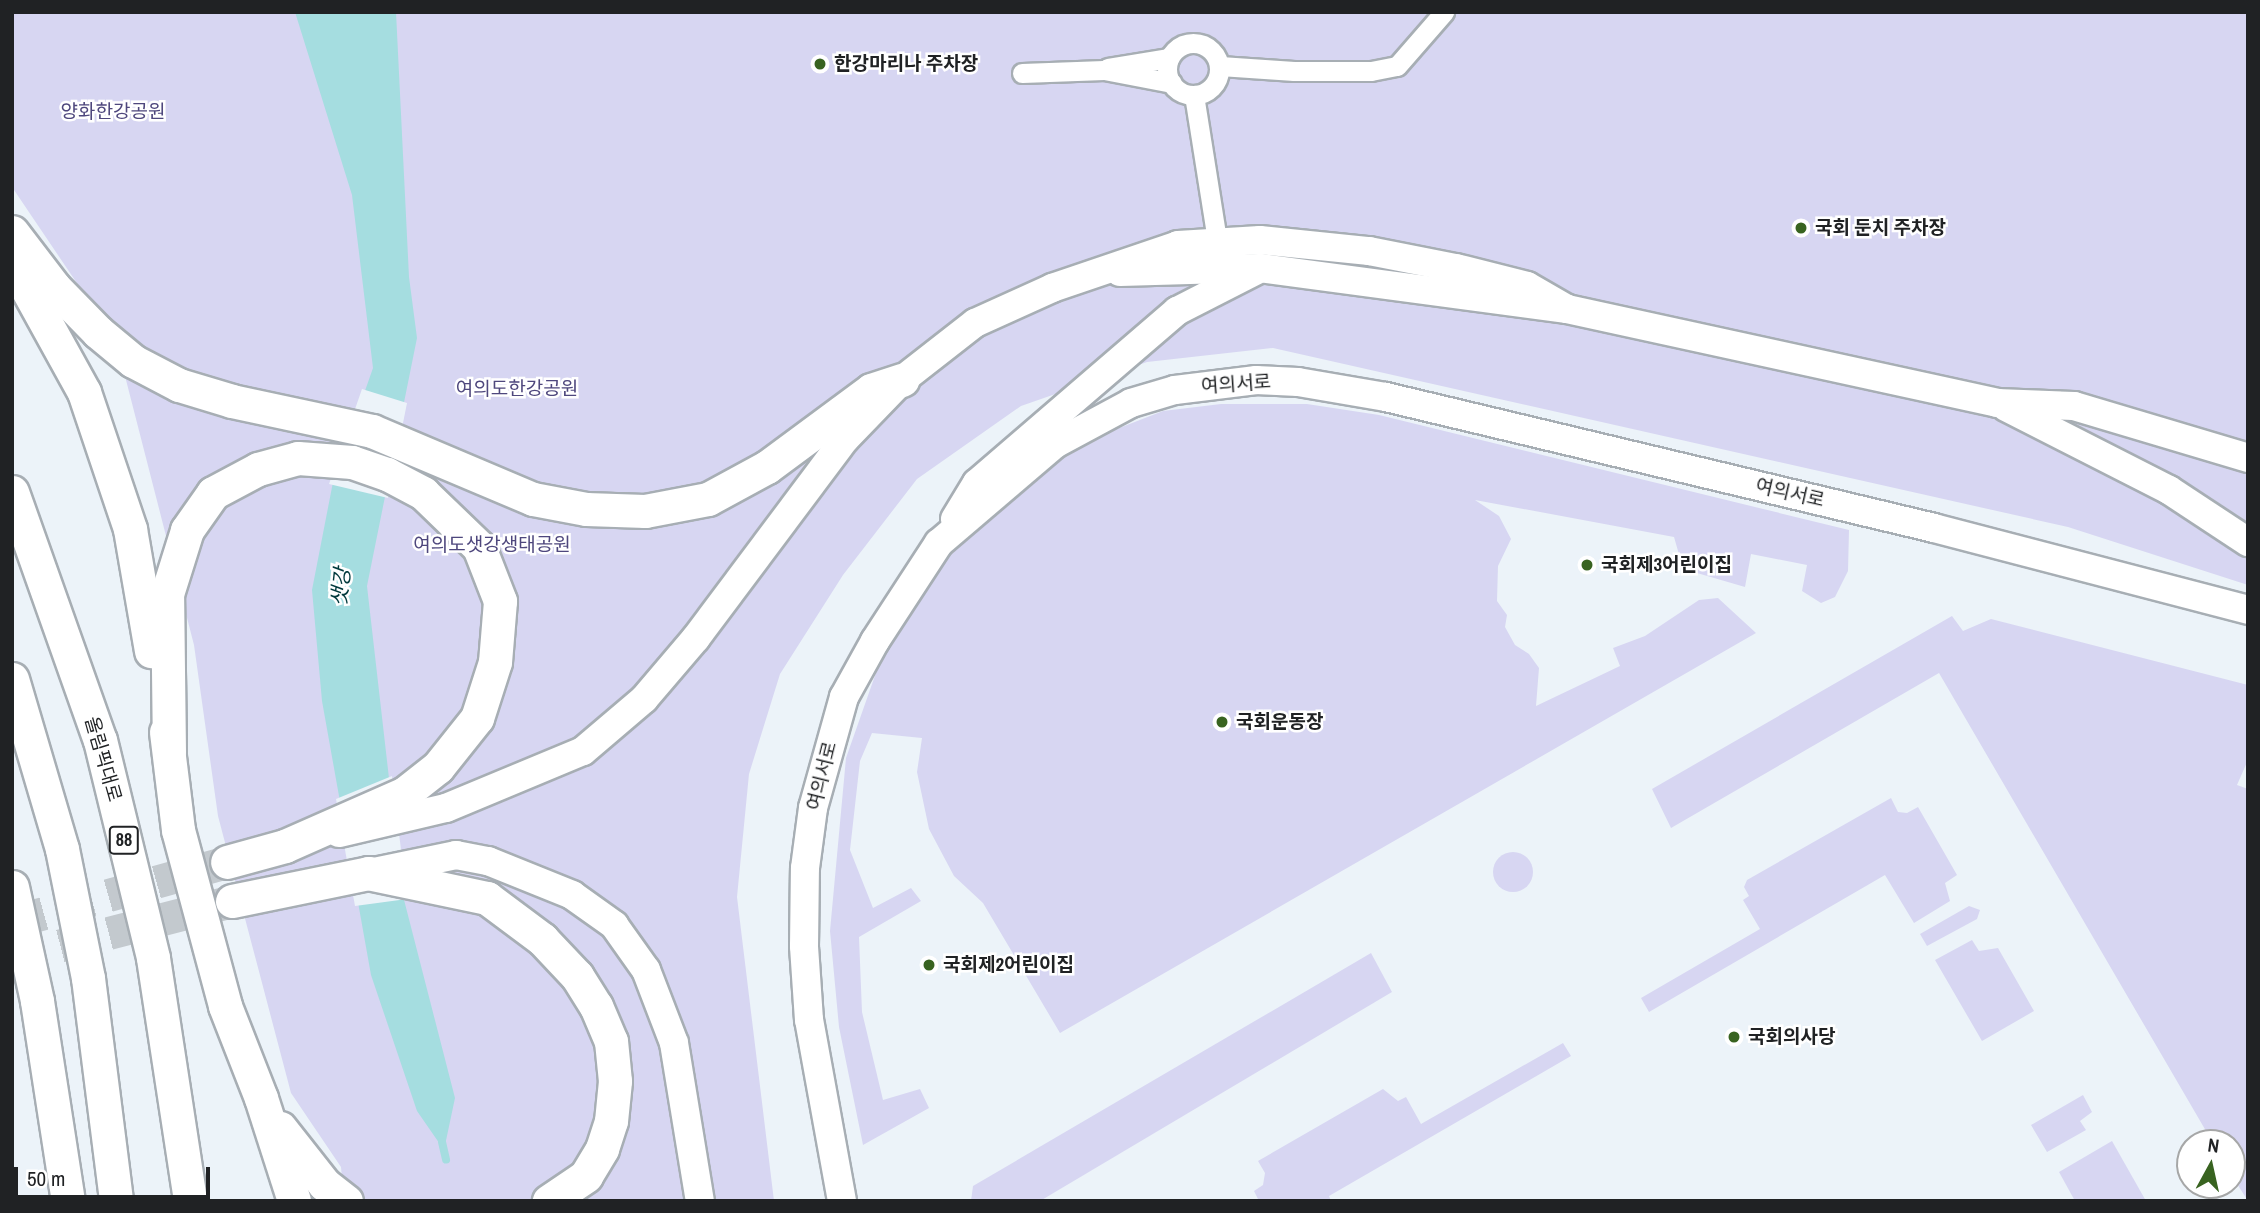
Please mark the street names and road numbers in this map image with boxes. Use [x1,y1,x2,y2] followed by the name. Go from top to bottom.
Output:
[1200,370,1272,398] street label: 여의서로
[1753,474,1827,512] street label: 여의서로
[80,714,126,804] street label: 올림픽대로
[802,739,842,813] street label: 여의서로
[108,826,140,854] road number: 88

